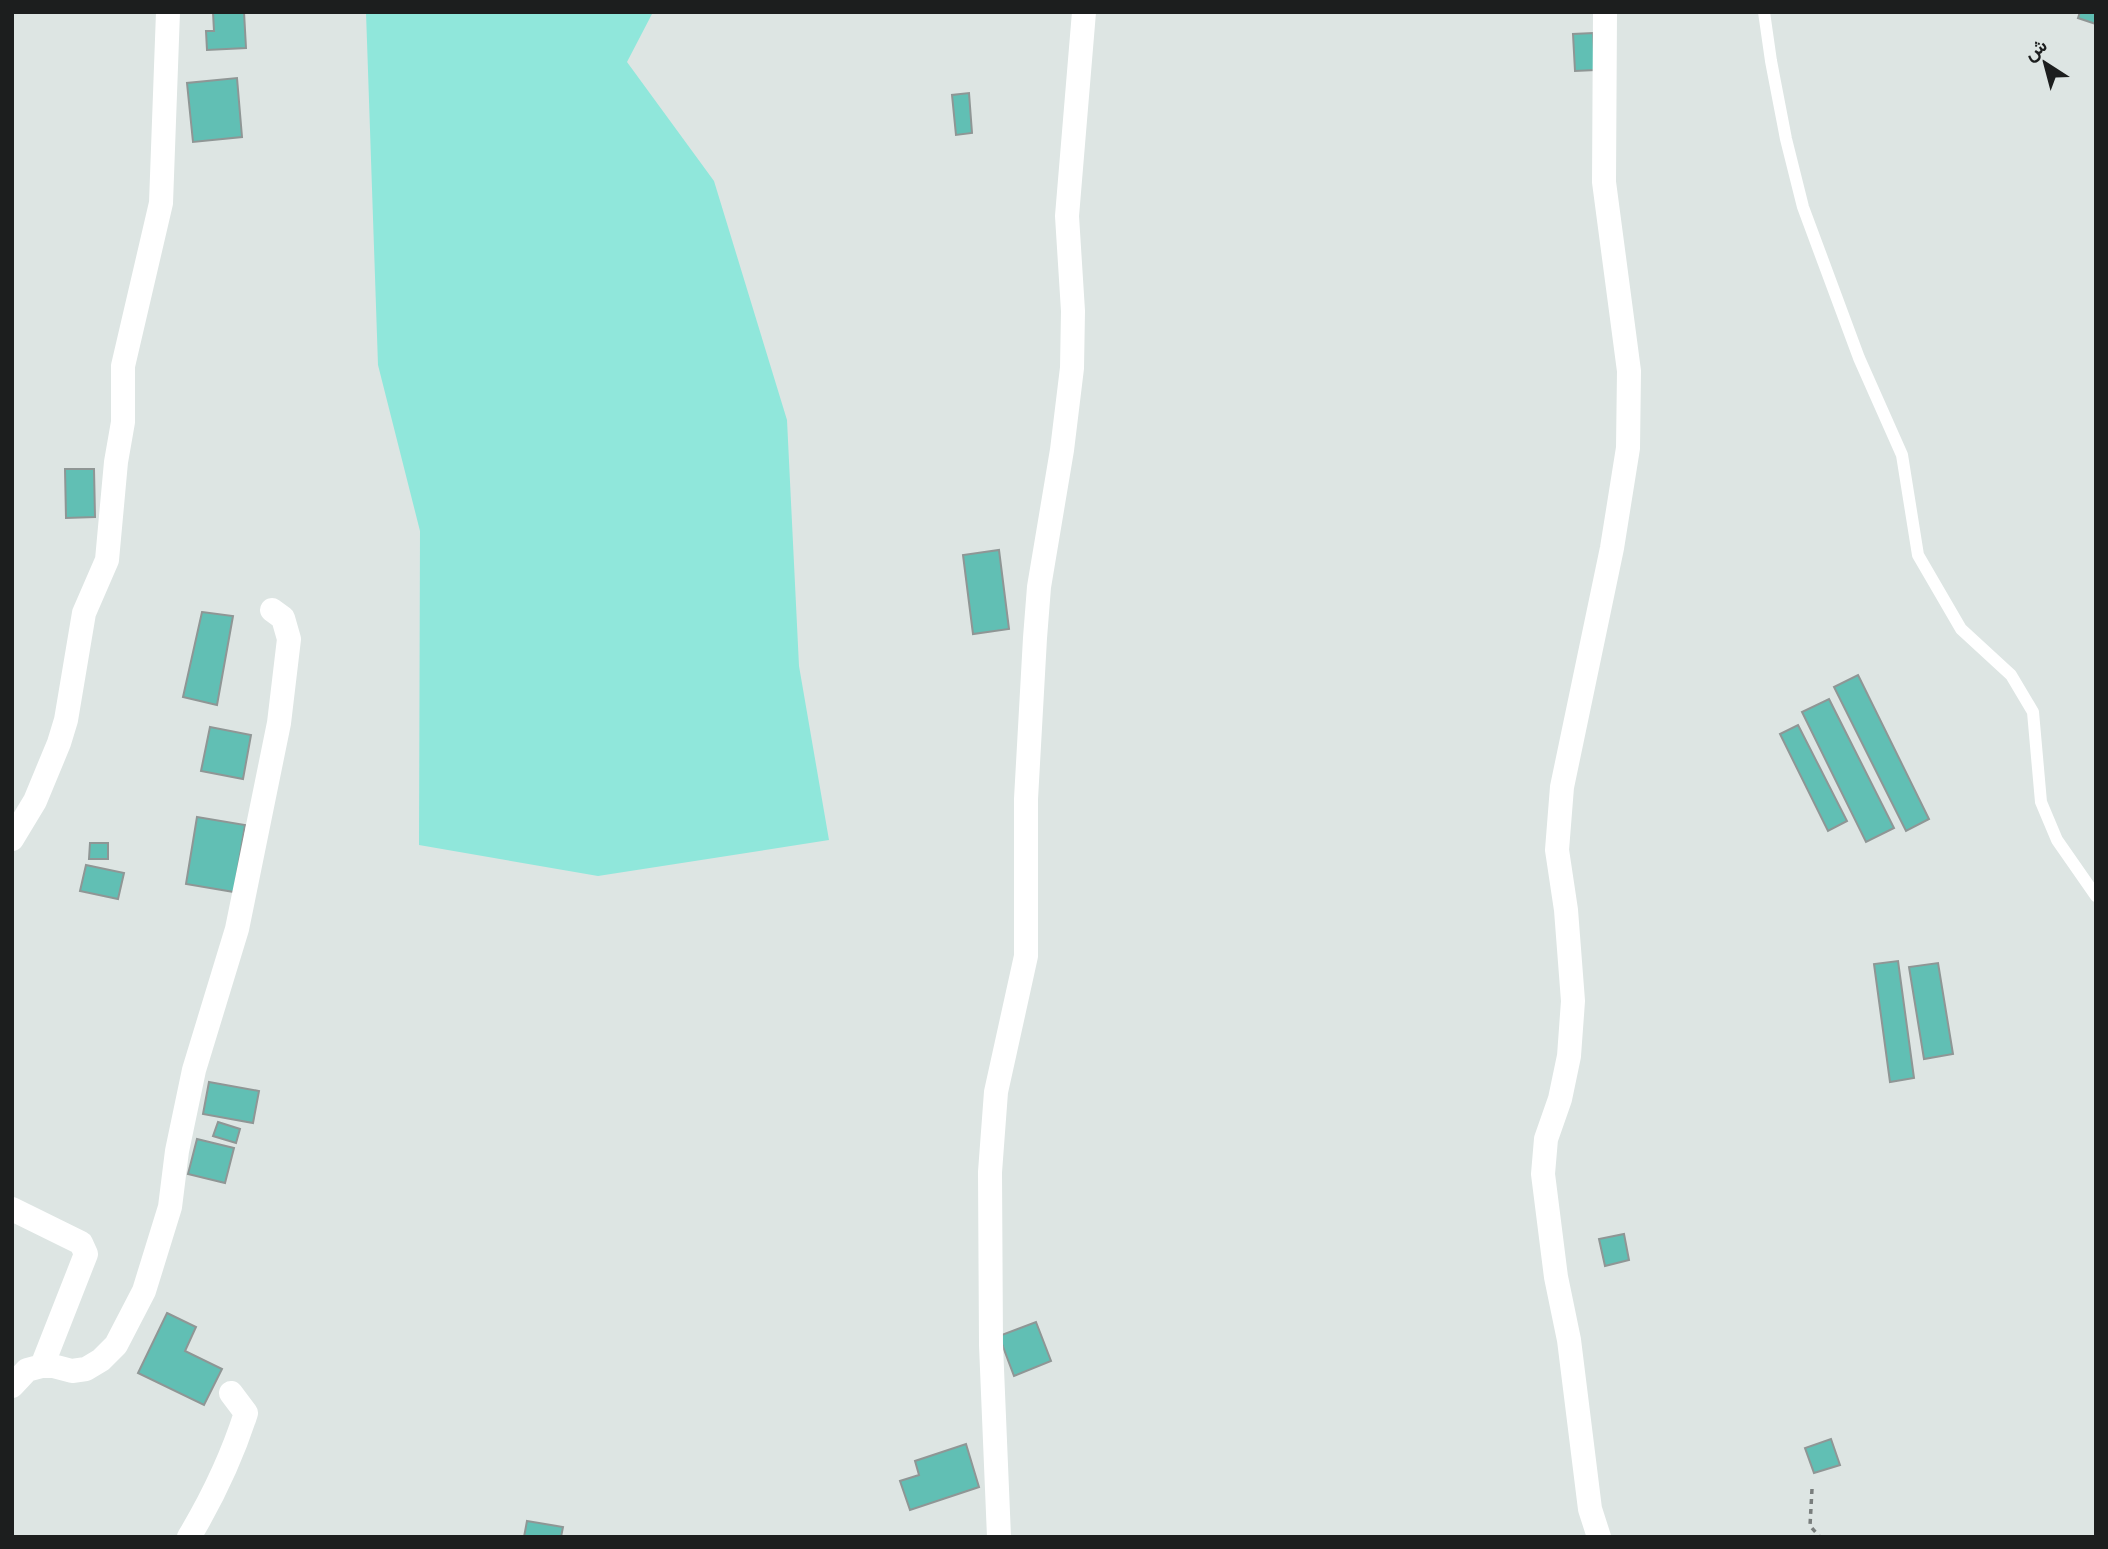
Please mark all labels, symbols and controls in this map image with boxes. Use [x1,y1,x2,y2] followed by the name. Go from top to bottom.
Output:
[2010,28,2080,98] north arrow
[2019,33,2051,66] text: ش

